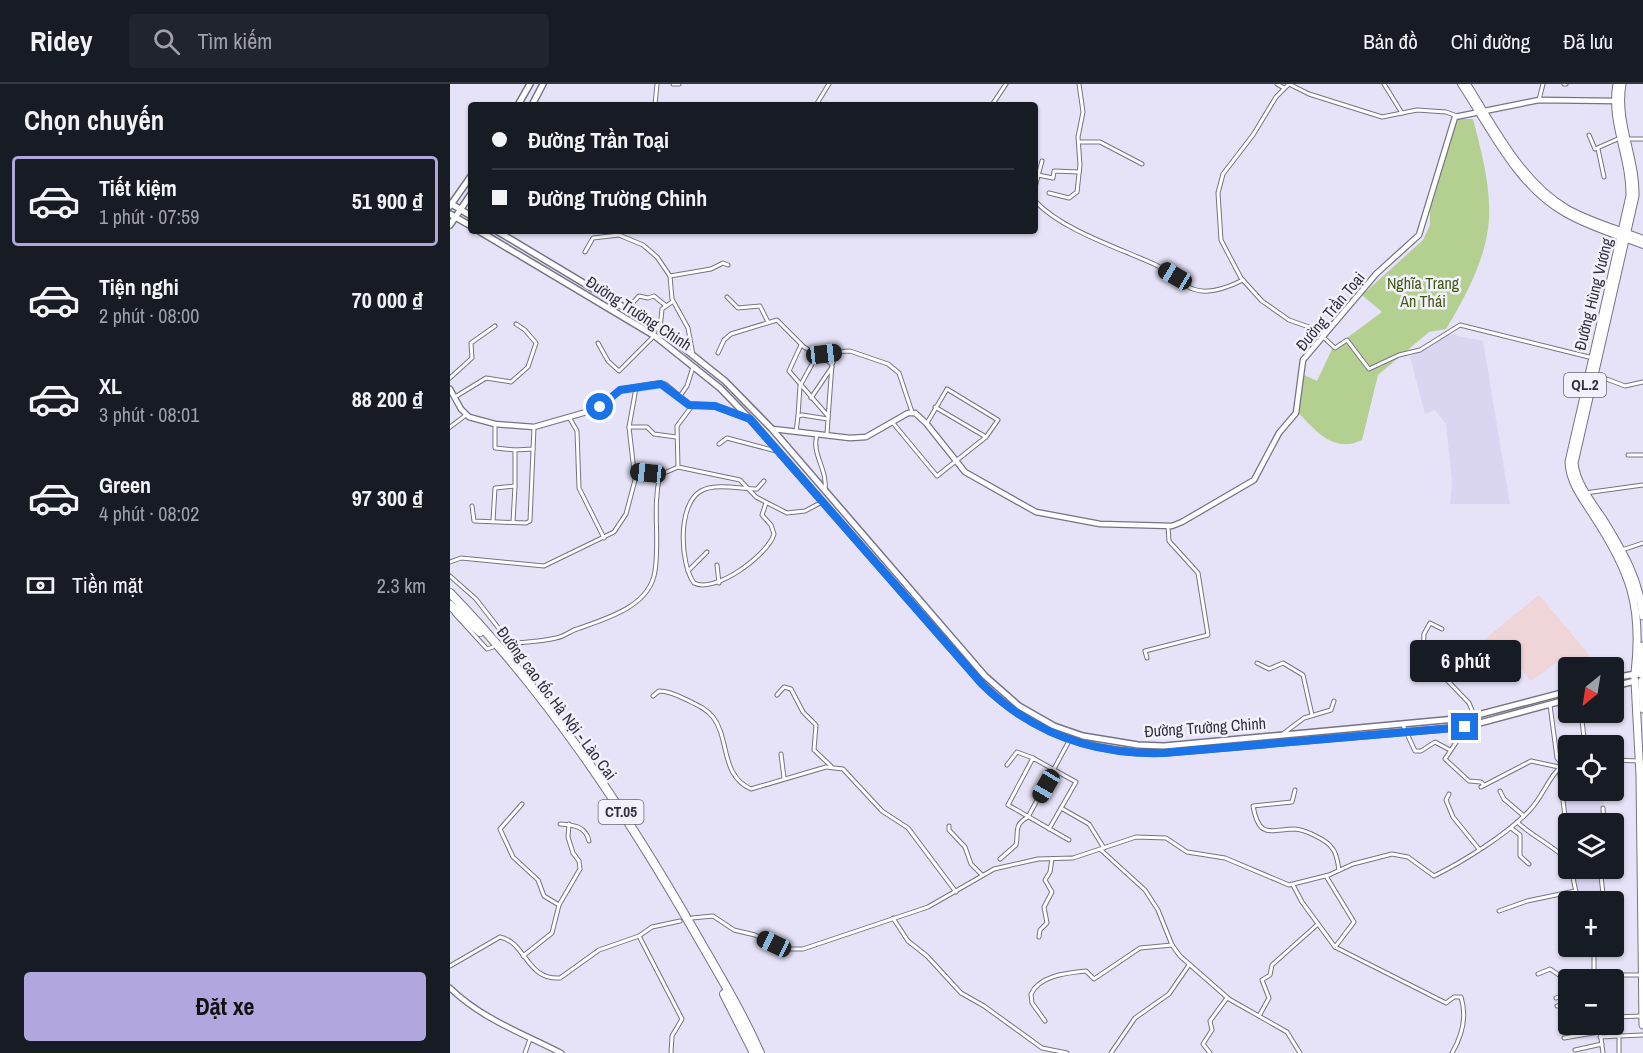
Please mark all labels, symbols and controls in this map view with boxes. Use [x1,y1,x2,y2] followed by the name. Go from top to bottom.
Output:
[129,14,549,68] search box
[30,22,93,60] text: Ridey
[150,25,183,58] icon: search
[198,26,272,56] text: Tìm kiếm
[1363,27,1418,56] text: Bản đồ
[1451,27,1530,56] text: Chỉ đường
[1563,27,1613,56] text: Đã lưu
[24,102,164,138] text: Chọn chuyến
[528,125,669,155] text: Đường Trần Toại
[99,173,177,203] text: Tiết kiệm
[27,174,81,228] icon: car
[528,183,707,213] text: Đường Trường Chinh
[352,186,423,216] text: 51 900 ₫
[99,203,199,230] text: 1 phút · 07:59
[1568,235,1618,352] street label: Đường Hùng Vương
[1155,259,1195,293] car
[1290,267,1370,355] street label: Đường Trần Toại
[582,271,696,355] street label: Đường Trường Chinh
[99,272,179,302] text: Tiện nghi
[1387,272,1460,312] park label: Nghĩa Trang An Thái
[27,273,81,327] icon: car
[352,285,423,315] text: 70 000 ₫
[99,302,199,329] text: 2 phút · 08:00
[805,343,843,365] car
[99,371,122,401] text: XL
[27,372,81,426] icon: car
[1564,373,1606,397] road number: QL.2
[352,384,423,414] text: 88 200 ₫
[586,393,613,420] route start
[99,401,199,428] text: 3 phút · 08:01
[629,462,667,484] car
[99,470,151,500] text: Green
[27,471,81,525] icon: car
[352,483,423,513] text: 97 300 ₫
[99,500,199,527] text: 4 phút · 08:02
[24,569,57,602] icon: cash
[72,570,143,600] text: Tiền mặt
[377,572,426,599] text: 2.3 km
[492,622,622,784] street label: Đường cao tốc Hà Nội - Lào Cai
[1410,640,1520,682] callout: 6 phút
[1441,647,1490,674] text: 6 phút
[1558,657,1624,723] north arrow
[1558,657,1624,1035] map controls
[1143,712,1267,742] street label: Đường Trường Chinh
[1451,713,1478,740] route end
[1558,735,1624,801] button: locate
[1029,766,1063,806] car
[598,800,644,824] road number: CT.05
[1558,813,1624,879] button: layers
[1558,891,1624,957] button: +
[754,928,794,960] car
[1558,969,1624,1035] button: −
[24,972,426,1041] button: Đặt xe

